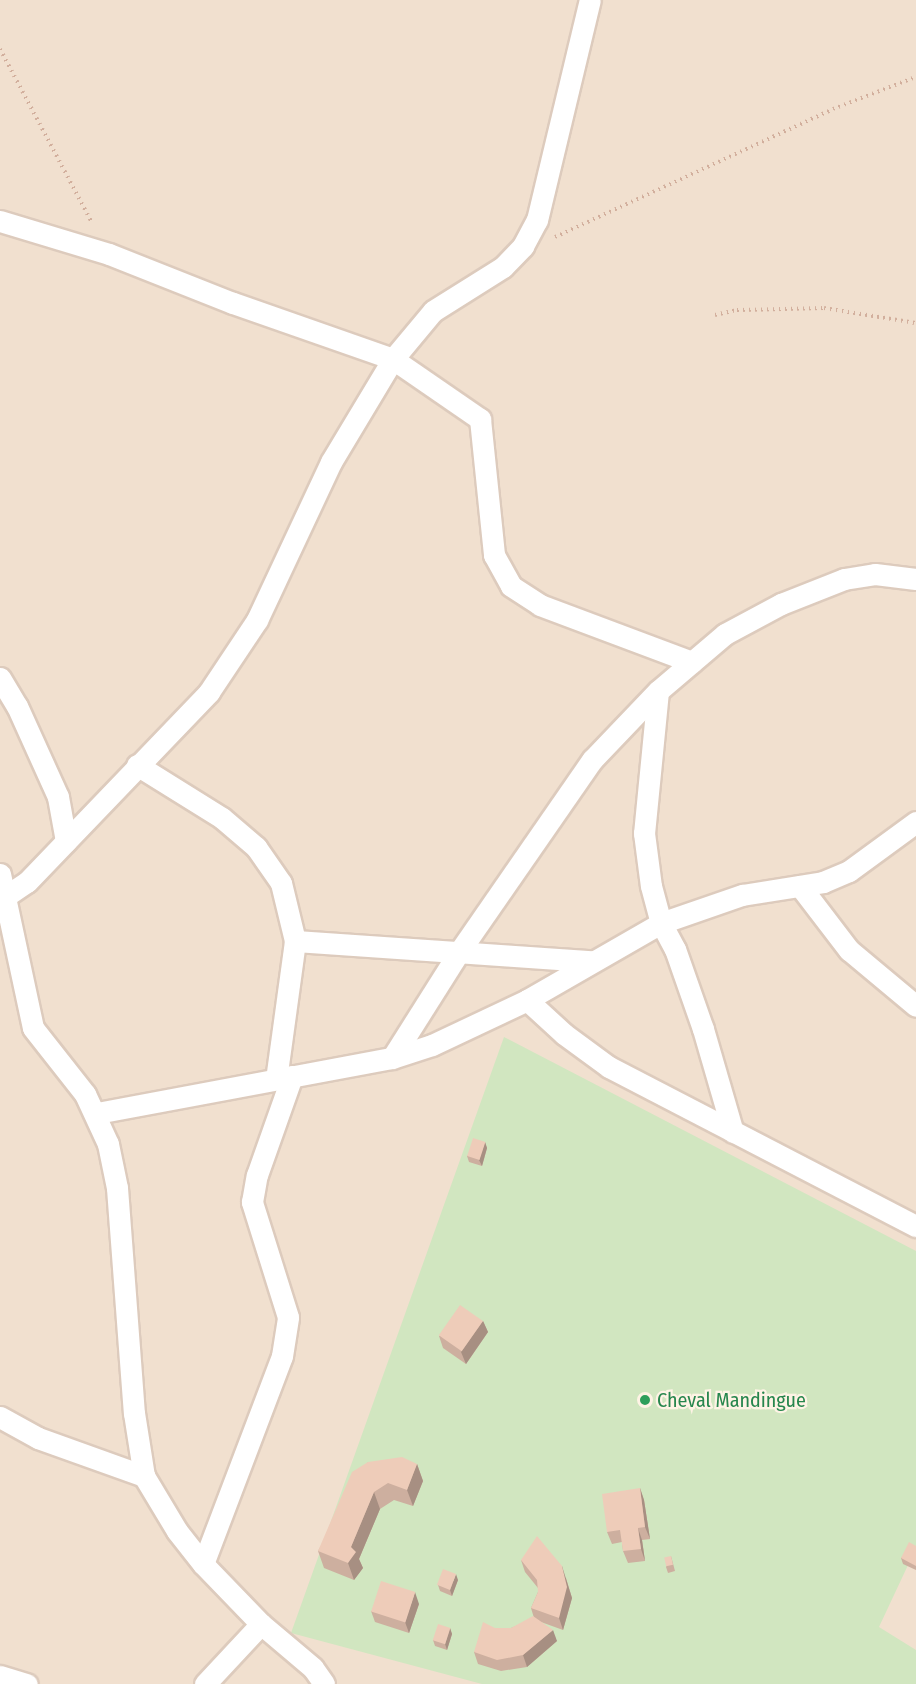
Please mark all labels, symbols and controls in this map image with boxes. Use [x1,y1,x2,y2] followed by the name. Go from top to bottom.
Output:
[657,1388,806,1412] place label: Cheval Mandingue
[638,1393,652,1407] marker: Cheval Mandingue

